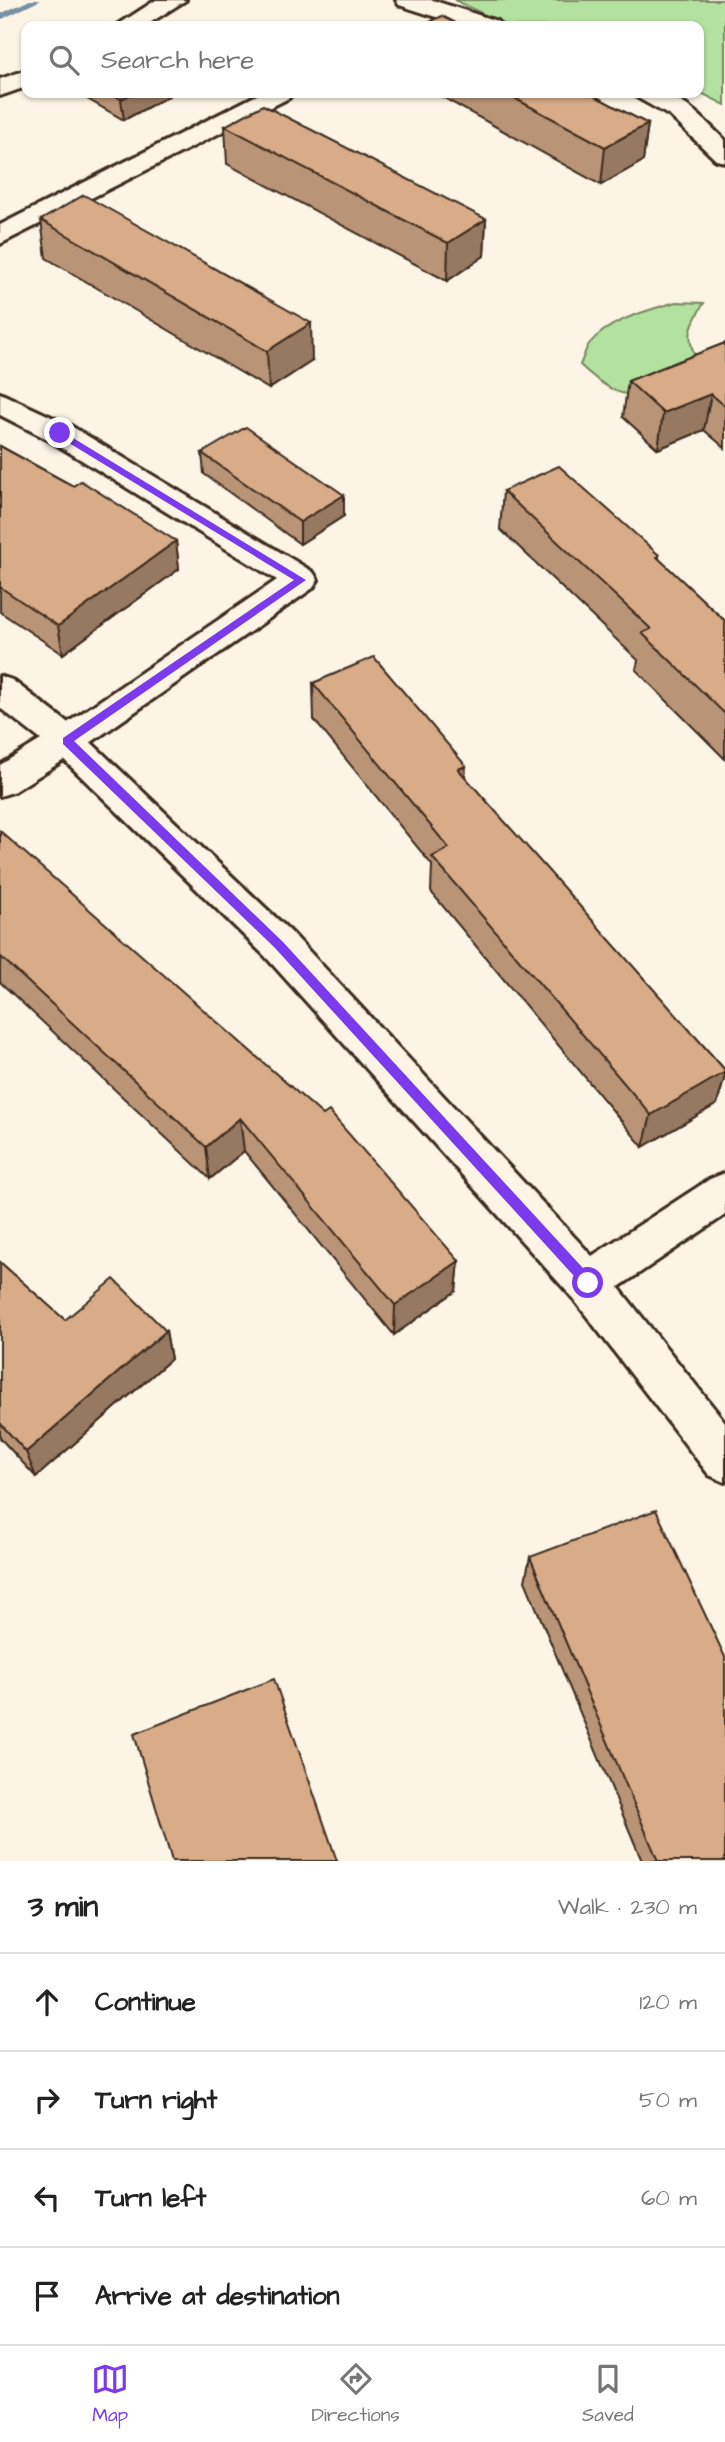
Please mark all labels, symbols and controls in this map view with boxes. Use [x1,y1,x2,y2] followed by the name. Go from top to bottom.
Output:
[21,21,704,98] search box
[45,41,83,79] icon: search
[101,42,254,78] text: Search here
[44,417,75,448] route end
[572,1267,603,1298] route start
[28,1886,98,1928] text: 3 min
[558,1891,697,1923] text: Walk · 230 m
[28,1983,66,2021] icon: ahead
[95,1984,196,2020] text: Continue
[639,1986,697,2018] text: 120 m
[28,2081,66,2119] icon: right
[95,2082,217,2118] text: Turn right
[639,2084,697,2116] text: 50 m
[28,2179,66,2217] icon: left
[95,2180,206,2216] text: Turn left
[641,2182,697,2214] text: 60 m
[28,2277,66,2315] icon: arrive
[95,2278,340,2314] text: Arrive at destination
[91,2360,129,2429] tab: Map
[311,2360,400,2429] tab: Directions
[582,2360,634,2429] tab: Saved

